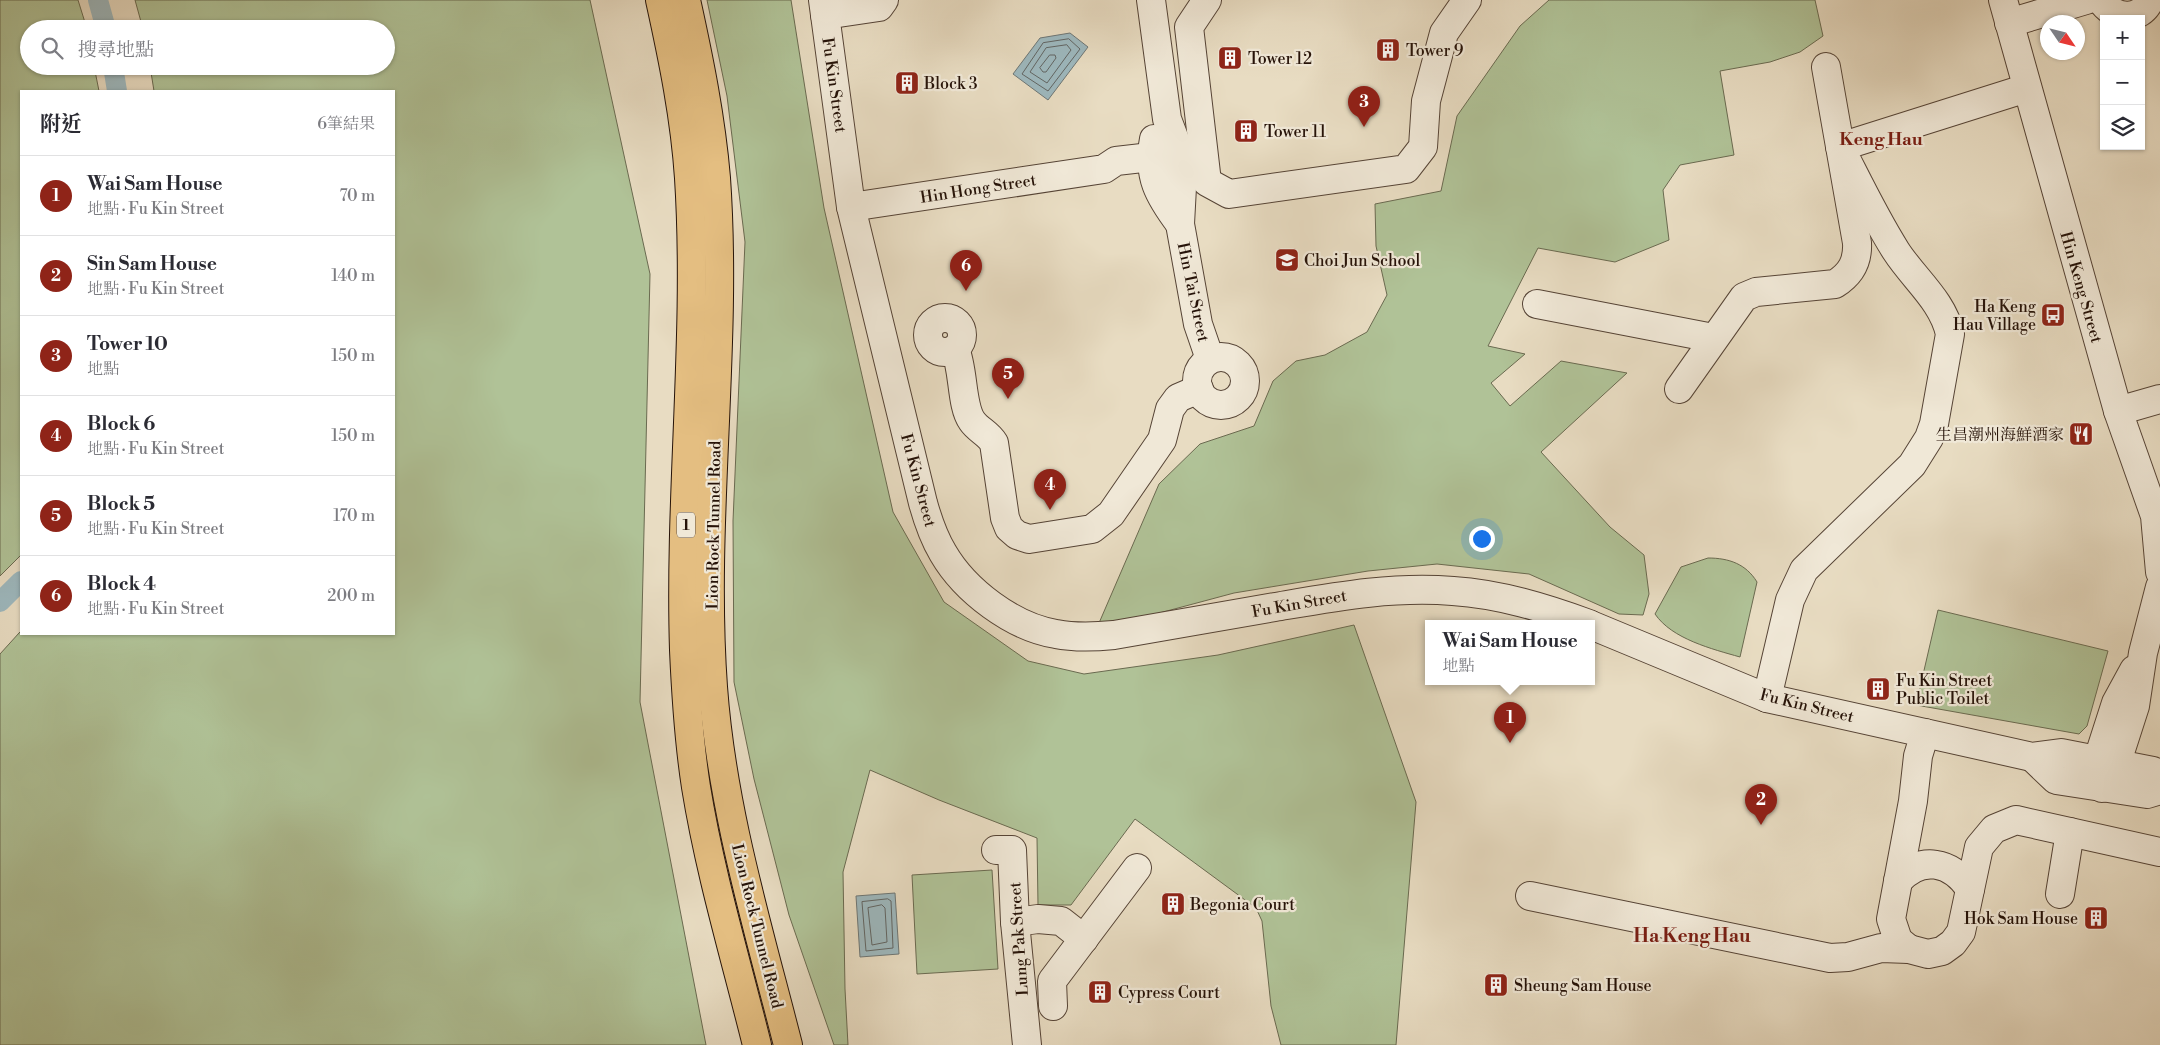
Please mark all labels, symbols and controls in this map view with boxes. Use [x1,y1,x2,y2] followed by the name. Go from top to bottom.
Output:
[2040,15,2085,60] north arrow
[2100,15,2145,150] map controls
[2100,15,2145,60] button: +
[20,20,395,75] search box
[38,34,66,62] icon: search
[817,36,851,134] street label: Fu Kin Street
[1375,37,1401,63] building icon: Tower 9
[78,38,154,62] text: 搜尋地點
[1406,41,1464,61] place label: Tower 9
[1217,45,1243,71] building icon: Tower 12
[1248,49,1312,69] place label: Tower 12
[2100,60,2145,105] button: −
[894,70,920,96] building icon: Block 3
[923,74,978,94] place label: Block 3
[1348,86,1380,127] pin: 3
[2100,105,2145,150] button: layers
[40,112,82,138] text: 附近
[317,114,375,134] text: 6筆結果
[1233,118,1259,144] building icon: Tower 11
[1264,122,1326,142] place label: Tower 11
[1839,128,1923,151] district label: Keng Hau
[919,170,1038,208] street label: Hin Hong Street
[87,172,223,196] text: Wai Sam House
[52,186,60,206] text: 1
[339,186,375,206] text: 70 m
[87,199,224,219] text: 地點 · Fu Kin Street
[2056,229,2107,346] street label: Hin Keng Street
[1173,241,1213,344] street label: Hin Tai Street
[1274,247,1300,273] school or university icon: Choi Jun School
[950,250,982,291] pin: 6
[1304,251,1421,271] place label: Choi Jun School
[87,252,217,276] text: Sin Sam House
[51,266,61,286] text: 2
[331,266,375,286] text: 140 m
[87,279,224,299] text: 地點 · Fu Kin Street
[1953,297,2037,335] place label: Ha Keng Hau Village
[2040,302,2066,328] bus stop icon: Ha Keng Hau Village
[87,332,168,356] text: Tower 10
[51,346,61,366] text: 3
[331,346,375,366] text: 150 m
[992,358,1024,399] pin: 5
[87,359,119,379] text: 地點
[87,412,155,436] text: Block 6
[2068,421,2094,447] restaurant icon: 生昌潮州海鮮酒家
[1936,425,2064,445] place label: 生昌潮州海鮮酒家
[51,426,61,446] text: 4
[331,426,375,446] text: 150 m
[896,431,940,530] street label: Fu Kin Street
[87,439,224,459] text: 地點 · Fu Kin Street
[703,441,725,610] street label: Lion Rock Tunnel Road
[1034,469,1066,510] pin: 4
[87,492,155,516] text: Block 5
[51,506,61,526] text: 5
[333,506,375,526] text: 170 m
[677,512,695,538] road number: 1
[87,519,224,539] text: 地點 · Fu Kin Street
[1469,526,1495,552] your location
[87,572,156,596] text: Block 4
[51,586,61,606] text: 6
[327,586,375,606] text: 200 m
[1250,586,1349,622] street label: Fu Kin Street
[87,599,224,619] text: 地點 · Fu Kin Street
[1425,620,1595,685] popup
[1442,629,1578,653] text: Wai Sam House
[1442,656,1474,676] text: 地點
[1896,671,1992,709] place label: Fu Kin Street Public Toilet
[1865,676,1891,702] building icon: Fu Kin Street Public Toilet
[1758,685,1856,727] street label: Fu Kin Street
[1494,702,1526,743] pin: 1
[1745,784,1777,825] pin: 2
[727,842,787,1011] street label: Lion Rock Tunnel Road
[1005,881,1033,997] street label: Lung Pak Street
[1160,891,1186,917] building icon: Begonia Court
[1189,895,1295,915] place label: Begonia Court
[2083,905,2109,931] building icon: Hok Sam House
[1964,909,2078,929] place label: Hok Sam House
[1633,924,1751,948] district label: Ha Keng Hau
[1483,972,1509,998] building icon: Sheung Sam House
[1514,976,1652,996] place label: Sheung Sam House
[1087,979,1113,1005] building icon: Cypress Court
[1118,983,1220,1003] place label: Cypress Court

